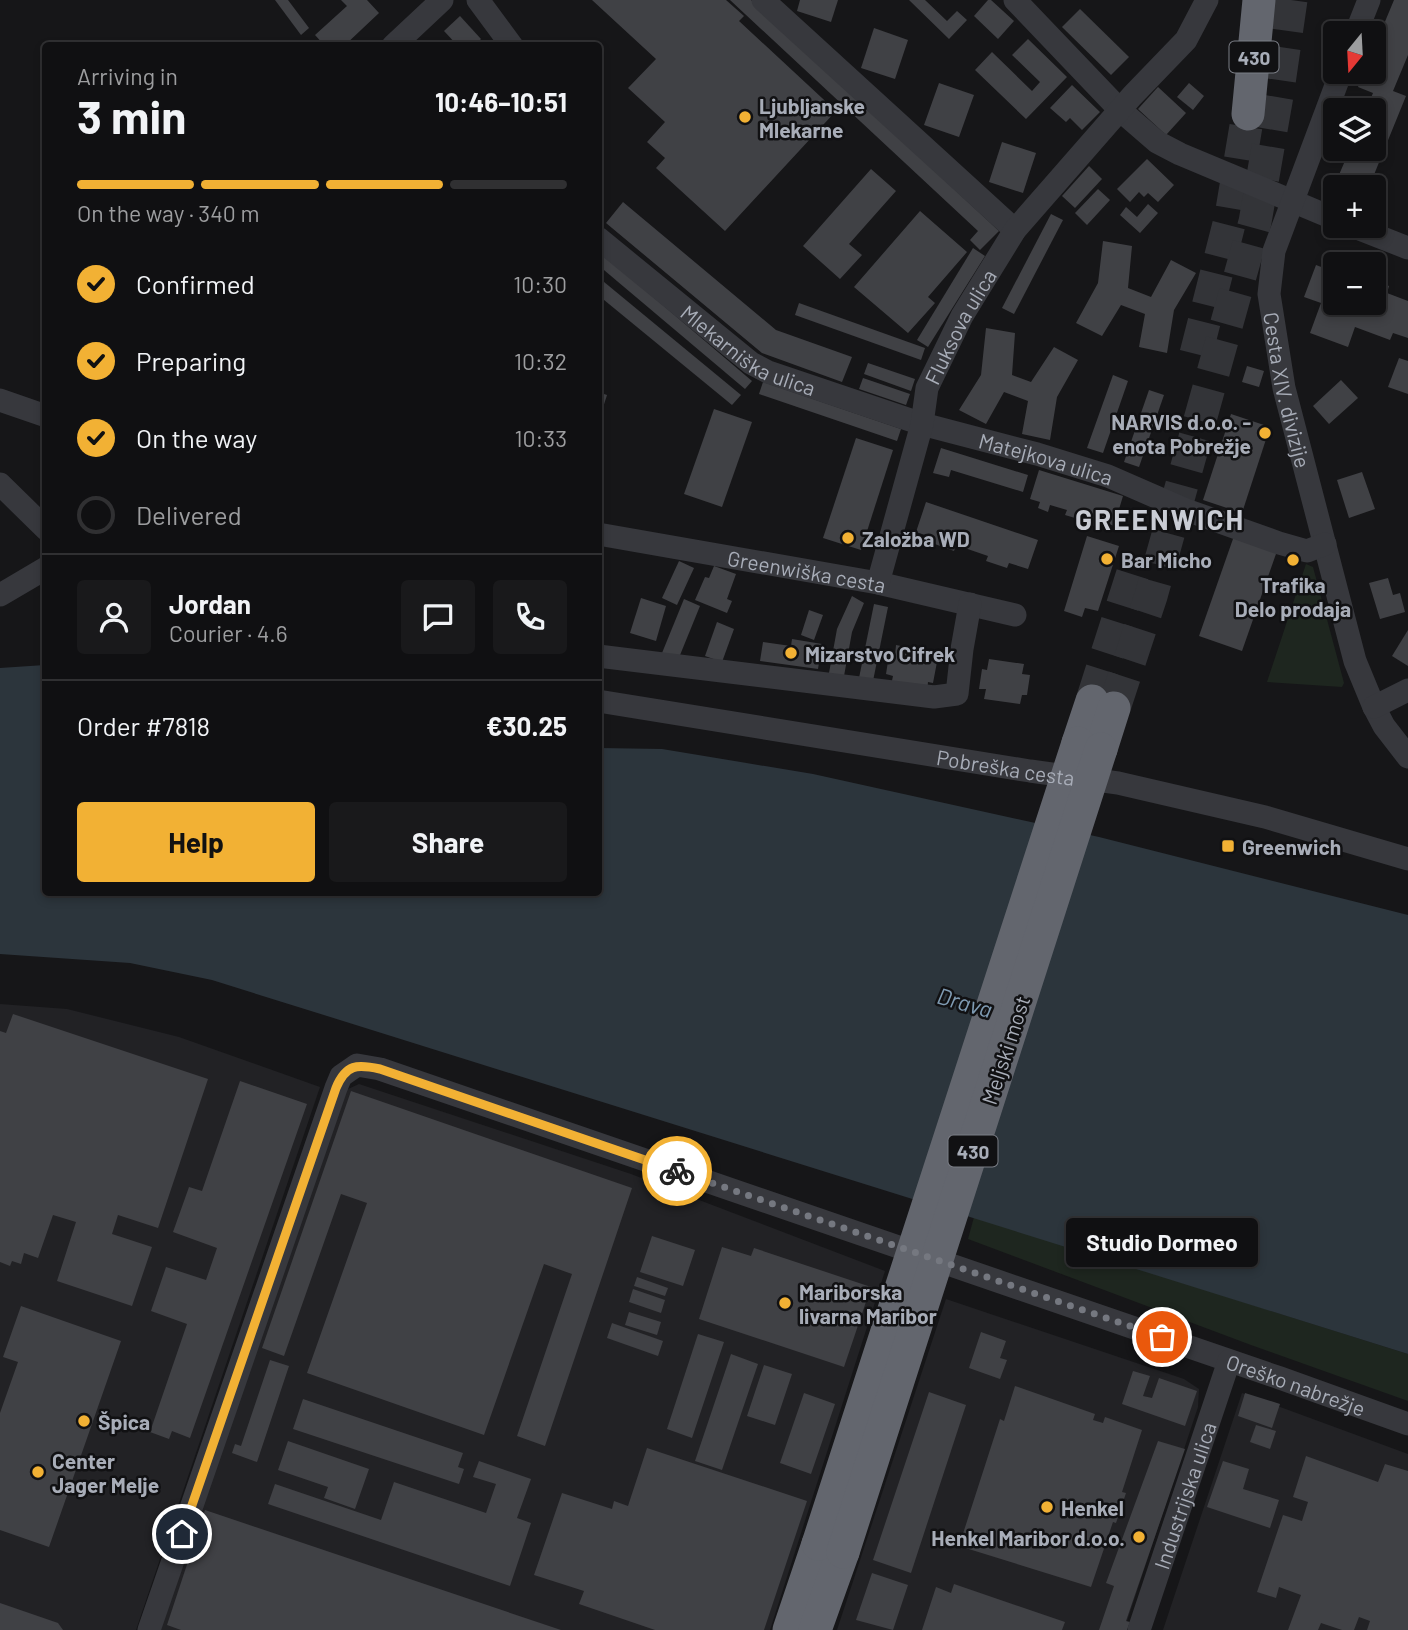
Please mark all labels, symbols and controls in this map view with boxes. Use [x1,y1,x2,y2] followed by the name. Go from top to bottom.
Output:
[1323,21,1386,84] north arrow
[1323,21,1386,315] map controls
[1230,41,1278,72] road number: 430
[77,62,178,90] text: Arriving in
[435,86,567,117] text: 10:46–10:51
[77,88,186,143] text: 3 min
[759,93,865,142] place label: Ljubljanske Mlekarne
[1323,98,1386,161] button: layers
[737,109,753,125] marker: Ljubljanske Mlekarne
[1323,175,1386,238] button: +
[77,199,259,227] text: On the way · 340 m
[1323,252,1386,315] button: −
[918,264,1001,388] street label: Fluksova ulica
[77,265,115,303] icon: check
[136,268,255,299] text: Confirmed
[513,270,567,298] text: 10:30
[676,299,819,400] street label: Mlekarniška ulica
[1260,310,1317,470] street label: Cesta XIV. divizije
[77,342,115,380] icon: check
[136,345,246,376] text: Preparing
[514,347,567,375] text: 10:32
[1111,409,1251,458] place label: NARVIS d.o.o. - enota Pobrežje
[77,419,115,457] icon: check
[136,422,257,453] text: On the way
[514,424,567,452] text: 10:33
[1257,425,1273,441] marker: NARVIS d.o.o. - enota Pobrežje
[976,427,1116,489] street label: Matejkova ulica
[136,499,242,530] text: Delivered
[1075,502,1245,536] district label: GREENWICH
[862,526,970,551] place label: Založba WD
[840,530,856,546] marker: Založba WD
[726,544,889,597] street label: Greenwiška cesta
[1121,547,1212,572] place label: Bar Micho
[1099,551,1115,567] marker: Bar Micho
[1285,552,1301,568] marker: Trafika Delo prodaja
[1235,572,1351,621] place label: Trafika Delo prodaja
[77,580,151,654] button: person
[401,580,475,654] button: chat
[493,580,567,654] button: phone
[169,588,251,619] text: Jordan
[169,619,288,647] text: Courier · 4.6
[805,641,955,666] place label: Mizarstvo Cifrek
[783,645,799,661] marker: Mizarstvo Cifrek
[77,710,210,741] text: Order #7818
[486,710,567,741] text: €30.25
[935,744,1076,789] street label: Pobreška cesta
[77,802,315,882] button: Help
[329,802,567,882] button: Share
[1242,834,1341,859] place label: Greenwich
[1220,838,1236,854] marker: Greenwich
[934,981,996,1023] water label: Drava
[976,993,1034,1107] street label: Meljski most
[948,1135,998,1166] road number: 430
[642,1136,712,1206] courier
[658,1152,696,1190] icon: bike
[1066,1218,1258,1267] callout: Studio Dormeo
[1086,1228,1238,1256] text: Studio Dormeo
[799,1279,937,1328] place label: Mariborska livarna Maribor
[777,1295,793,1311] marker: Mariborska livarna Maribor
[1132,1307,1192,1367] pin
[1143,1318,1181,1356] icon: bag
[1223,1348,1369,1420] street label: Oreško nabrežje
[98,1409,150,1434] place label: Špica
[76,1413,92,1429] marker: Špica
[1148,1418,1220,1572] street label: Industrijska ulica
[52,1448,159,1497] place label: Center Jager Melje
[30,1464,46,1480] marker: Center Jager Melje
[1061,1495,1124,1520] place label: Henkel
[1039,1499,1055,1515] marker: Henkel
[152,1504,212,1564] pin
[163,1515,201,1553] icon: home
[931,1525,1125,1550] place label: Henkel Maribor d.o.o.
[1131,1529,1147,1545] marker: Henkel Maribor d.o.o.

